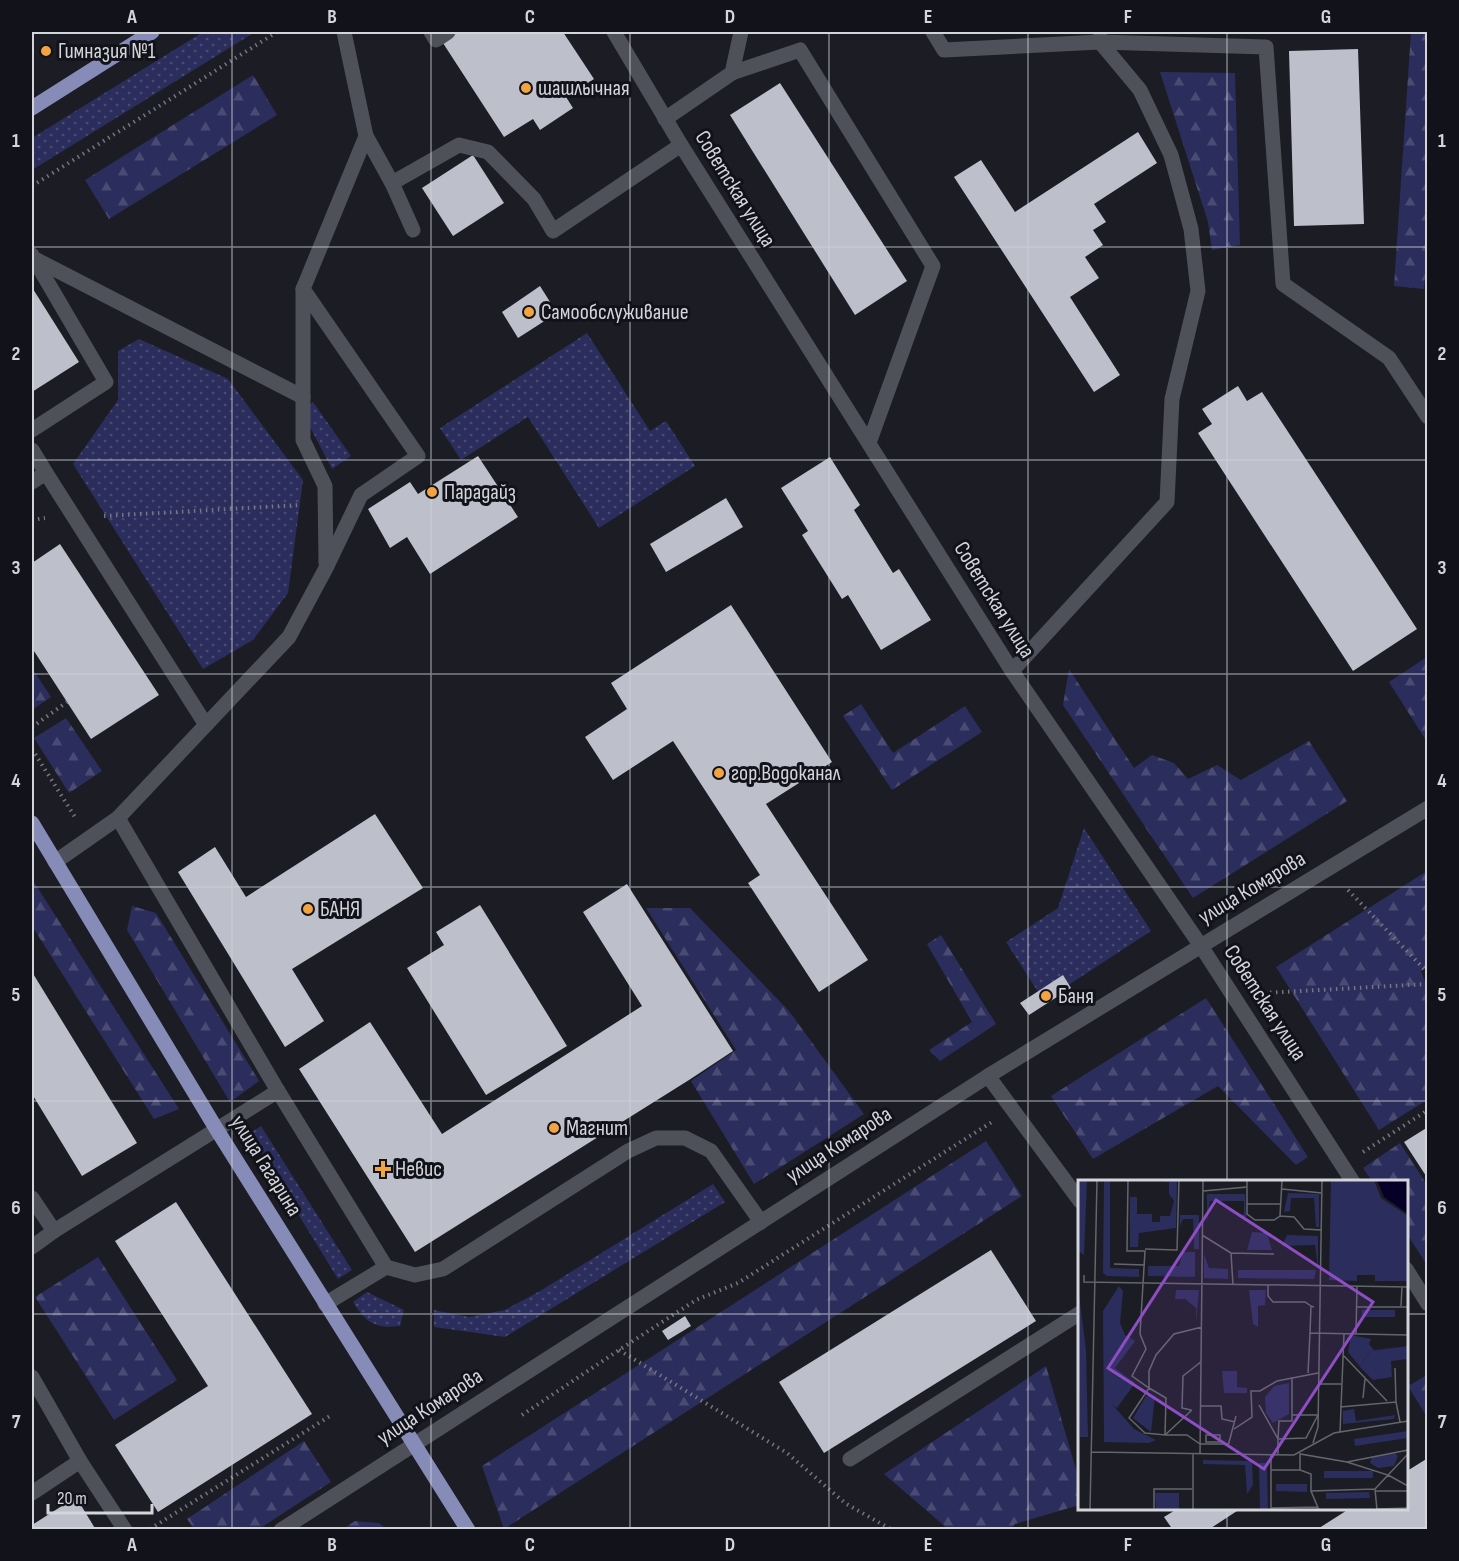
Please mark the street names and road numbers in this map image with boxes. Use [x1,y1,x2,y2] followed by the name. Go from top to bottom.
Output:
[689,126,781,252] street label: Советская улица
[948,537,1040,663] street label: Советская улица
[1193,845,1311,931] street label: улица Комарова
[1218,940,1312,1066] street label: Советская улица
[781,1101,897,1189] street label: улица Комарова
[224,1111,308,1221] street label: улица Гагарина
[372,1363,488,1451] street label: улица Комарова

